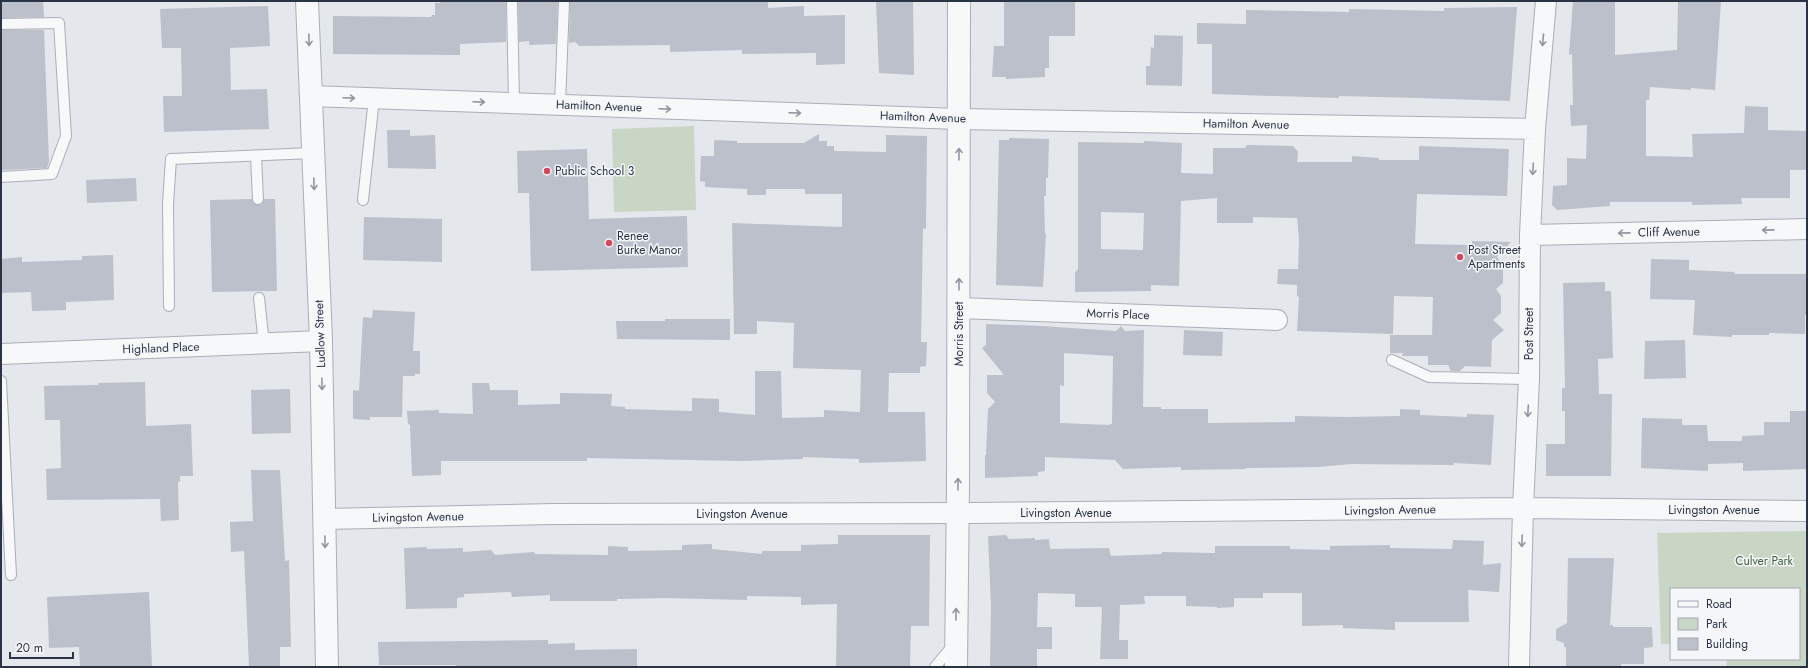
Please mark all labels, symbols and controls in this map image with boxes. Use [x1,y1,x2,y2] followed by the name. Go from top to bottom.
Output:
[305,33,312,46] one-way arrow
[1539,33,1546,46] one-way arrow
[342,94,355,101] one-way arrow
[556,95,642,117] street label: Hamilton Avenue
[472,98,485,106] one-way arrow
[658,105,671,112] one-way arrow
[880,106,966,128] street label: Hamilton Avenue
[788,109,801,117] one-way arrow
[1203,114,1289,134] street label: Hamilton Avenue
[955,148,963,161] one-way arrow
[555,162,635,180] place label: Public School 3
[1529,162,1537,175] one-way arrow
[542,166,552,176] marker: Public School 3
[311,177,318,190] one-way arrow
[1638,222,1700,242] street label: Cliff Avenue
[1762,226,1775,233] one-way arrow
[617,227,682,259] place label: Renee Burke Manor
[1618,229,1631,237] one-way arrow
[604,238,614,248] marker: Renee Burke Manor
[1468,241,1525,273] place label: Post Street Apartments
[1455,252,1465,262] marker: Post Street Apartments
[955,278,963,291] one-way arrow
[310,300,330,368] street label: Ludlow Street
[950,302,968,366] street label: Morris Street
[1086,304,1150,324] street label: Morris Place
[1520,308,1538,360] street label: Post Street
[122,338,200,358] street label: Highland Place
[318,377,326,390] one-way arrow
[1524,404,1531,417] one-way arrow
[954,478,962,491] one-way arrow
[1344,500,1436,520] street label: Livingston Avenue
[1668,501,1760,519] street label: Livingston Avenue
[1020,504,1112,522] street label: Livingston Avenue
[696,505,788,523] street label: Livingston Avenue
[372,507,464,527] street label: Livingston Avenue
[1518,534,1526,547] one-way arrow
[321,535,329,548] one-way arrow
[1735,552,1794,570] park label: Culver Park
[1670,588,1800,660] legend
[1706,595,1732,613] text: Road
[952,608,960,621] one-way arrow
[1706,615,1728,633] text: Park
[10,634,73,660] scale bar
[1706,635,1748,653] text: Building
[16,639,43,657] text: 20 m

